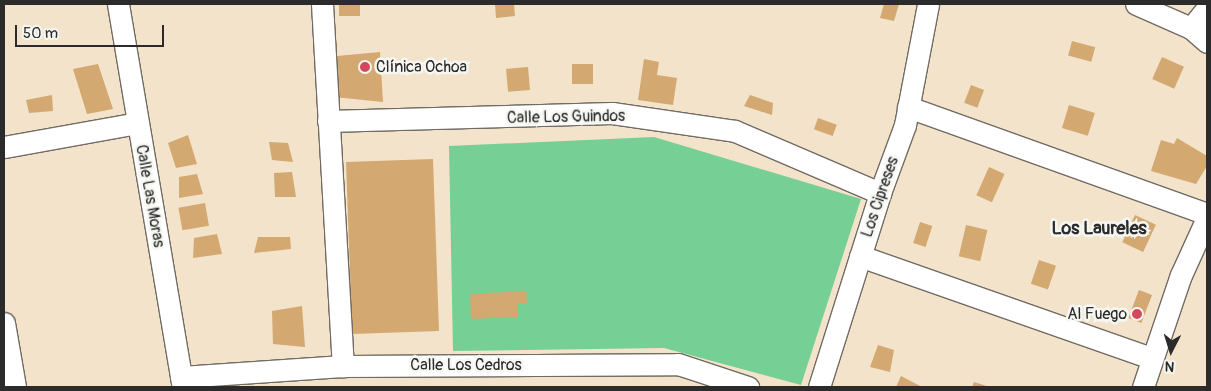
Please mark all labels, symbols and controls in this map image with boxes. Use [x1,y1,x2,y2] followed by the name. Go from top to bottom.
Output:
[18,15,166,47] scale bar
[23,24,58,43] text: 50 m
[376,57,467,77] place label: Clínica Ochoa
[358,60,372,74] marker: Clínica Ochoa
[507,106,625,128] street label: Calle Los Guindos
[132,143,168,249] street label: Calle Las Moras
[857,154,903,240] street label: Los Cipreses
[1051,218,1147,240] district label: Los Laureles
[1067,304,1127,324] place label: Al Fuego
[1131,308,1143,320] marker: Al Fuego
[1146,326,1196,376] north arrow
[410,355,522,375] street label: Calle Los Cedros
[1164,358,1175,375] text: N

